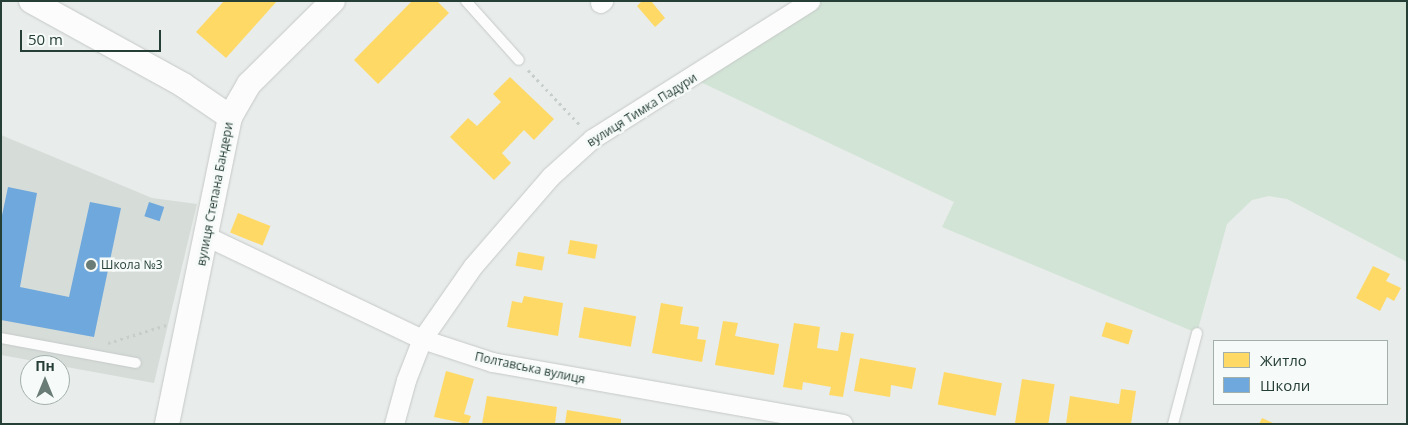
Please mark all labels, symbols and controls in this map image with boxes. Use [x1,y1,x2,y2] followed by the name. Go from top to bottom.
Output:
[22,20,164,52] scale bar
[28,29,63,49] text: 50 m
[584,70,700,150] street label: вулиця Тимка Падури
[194,121,236,267] street label: вулиця Степана Бандери
[101,258,163,272] place label: Школа №3
[85,259,97,271] marker: Школа №3
[1213,340,1388,405] legend
[474,349,586,387] street label: Полтавська вулиця
[1260,350,1307,370] text: Житло
[20,355,70,405] north arrow
[35,356,55,375] text: Пн
[1260,375,1310,395] text: Школи

